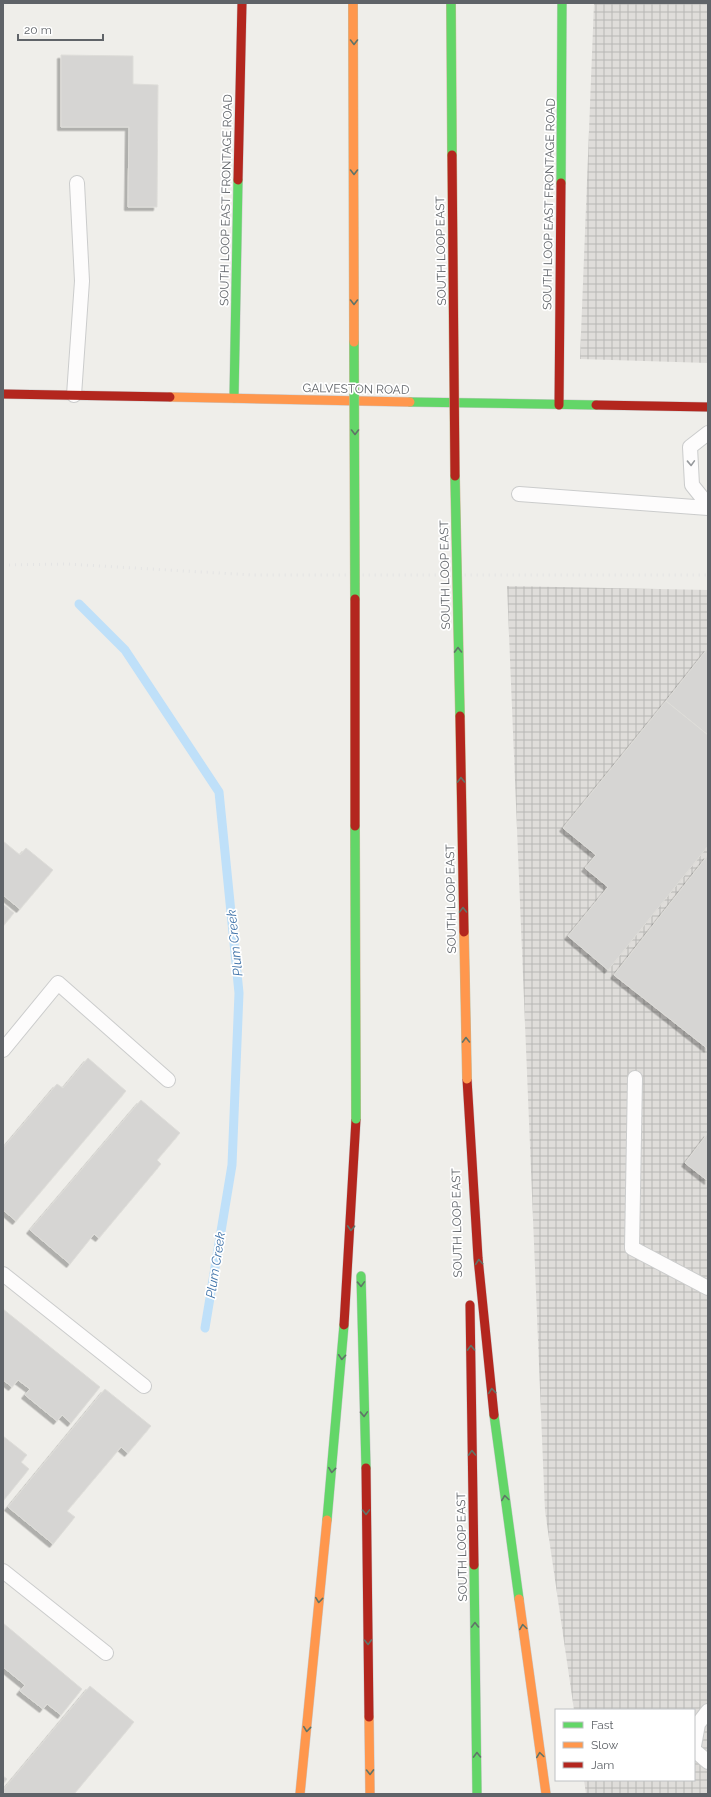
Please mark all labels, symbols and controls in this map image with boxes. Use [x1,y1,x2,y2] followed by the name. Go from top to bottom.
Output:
[18,16,103,42] scale bar
[24,23,52,37] text: 20 m
[350,39,358,45] one-way arrow
[217,94,235,306] street label: SOUTH LOOP EAST FRONTAGE ROAD
[540,98,558,310] street label: SOUTH LOOP EAST FRONTAGE ROAD
[350,169,358,175] one-way arrow
[433,196,449,306] street label: SOUTH LOOP EAST
[350,299,358,305] one-way arrow
[303,381,410,397] street label: GALVESTON ROAD
[351,429,359,435] one-way arrow
[687,460,695,466] one-way arrow
[437,520,453,630] street label: SOUTH LOOP EAST
[454,647,462,653] one-way arrow
[457,777,465,783] one-way arrow
[443,844,459,954] street label: SOUTH LOOP EAST
[459,907,468,913] one-way arrow
[224,909,245,977] water label: Plum Creek
[462,1037,470,1043] one-way arrow
[449,1168,465,1278] street label: SOUTH LOOP EAST
[346,1225,355,1231] one-way arrow
[203,1231,228,1299] water label: Plum Creek
[474,1259,483,1265] one-way arrow
[357,1281,365,1287] one-way arrow
[467,1345,475,1351] one-way arrow
[338,1354,347,1360] one-way arrow
[487,1388,496,1394] one-way arrow
[360,1411,369,1417] one-way arrow
[468,1450,476,1456] one-way arrow
[328,1467,337,1473] one-way arrow
[454,1492,470,1602] street label: SOUTH LOOP EAST
[501,1495,510,1501] one-way arrow
[362,1509,370,1515] one-way arrow
[315,1597,324,1603] one-way arrow
[471,1622,479,1628] one-way arrow
[519,1624,528,1630] one-way arrow
[364,1639,372,1645] one-way arrow
[555,1709,695,1781] legend
[591,1718,614,1732] text: Fast
[302,1726,311,1732] one-way arrow
[591,1738,618,1752] text: Slow
[472,1752,481,1758] one-way arrow
[536,1752,545,1758] one-way arrow
[591,1758,614,1772] text: Jam
[366,1769,374,1775] one-way arrow

